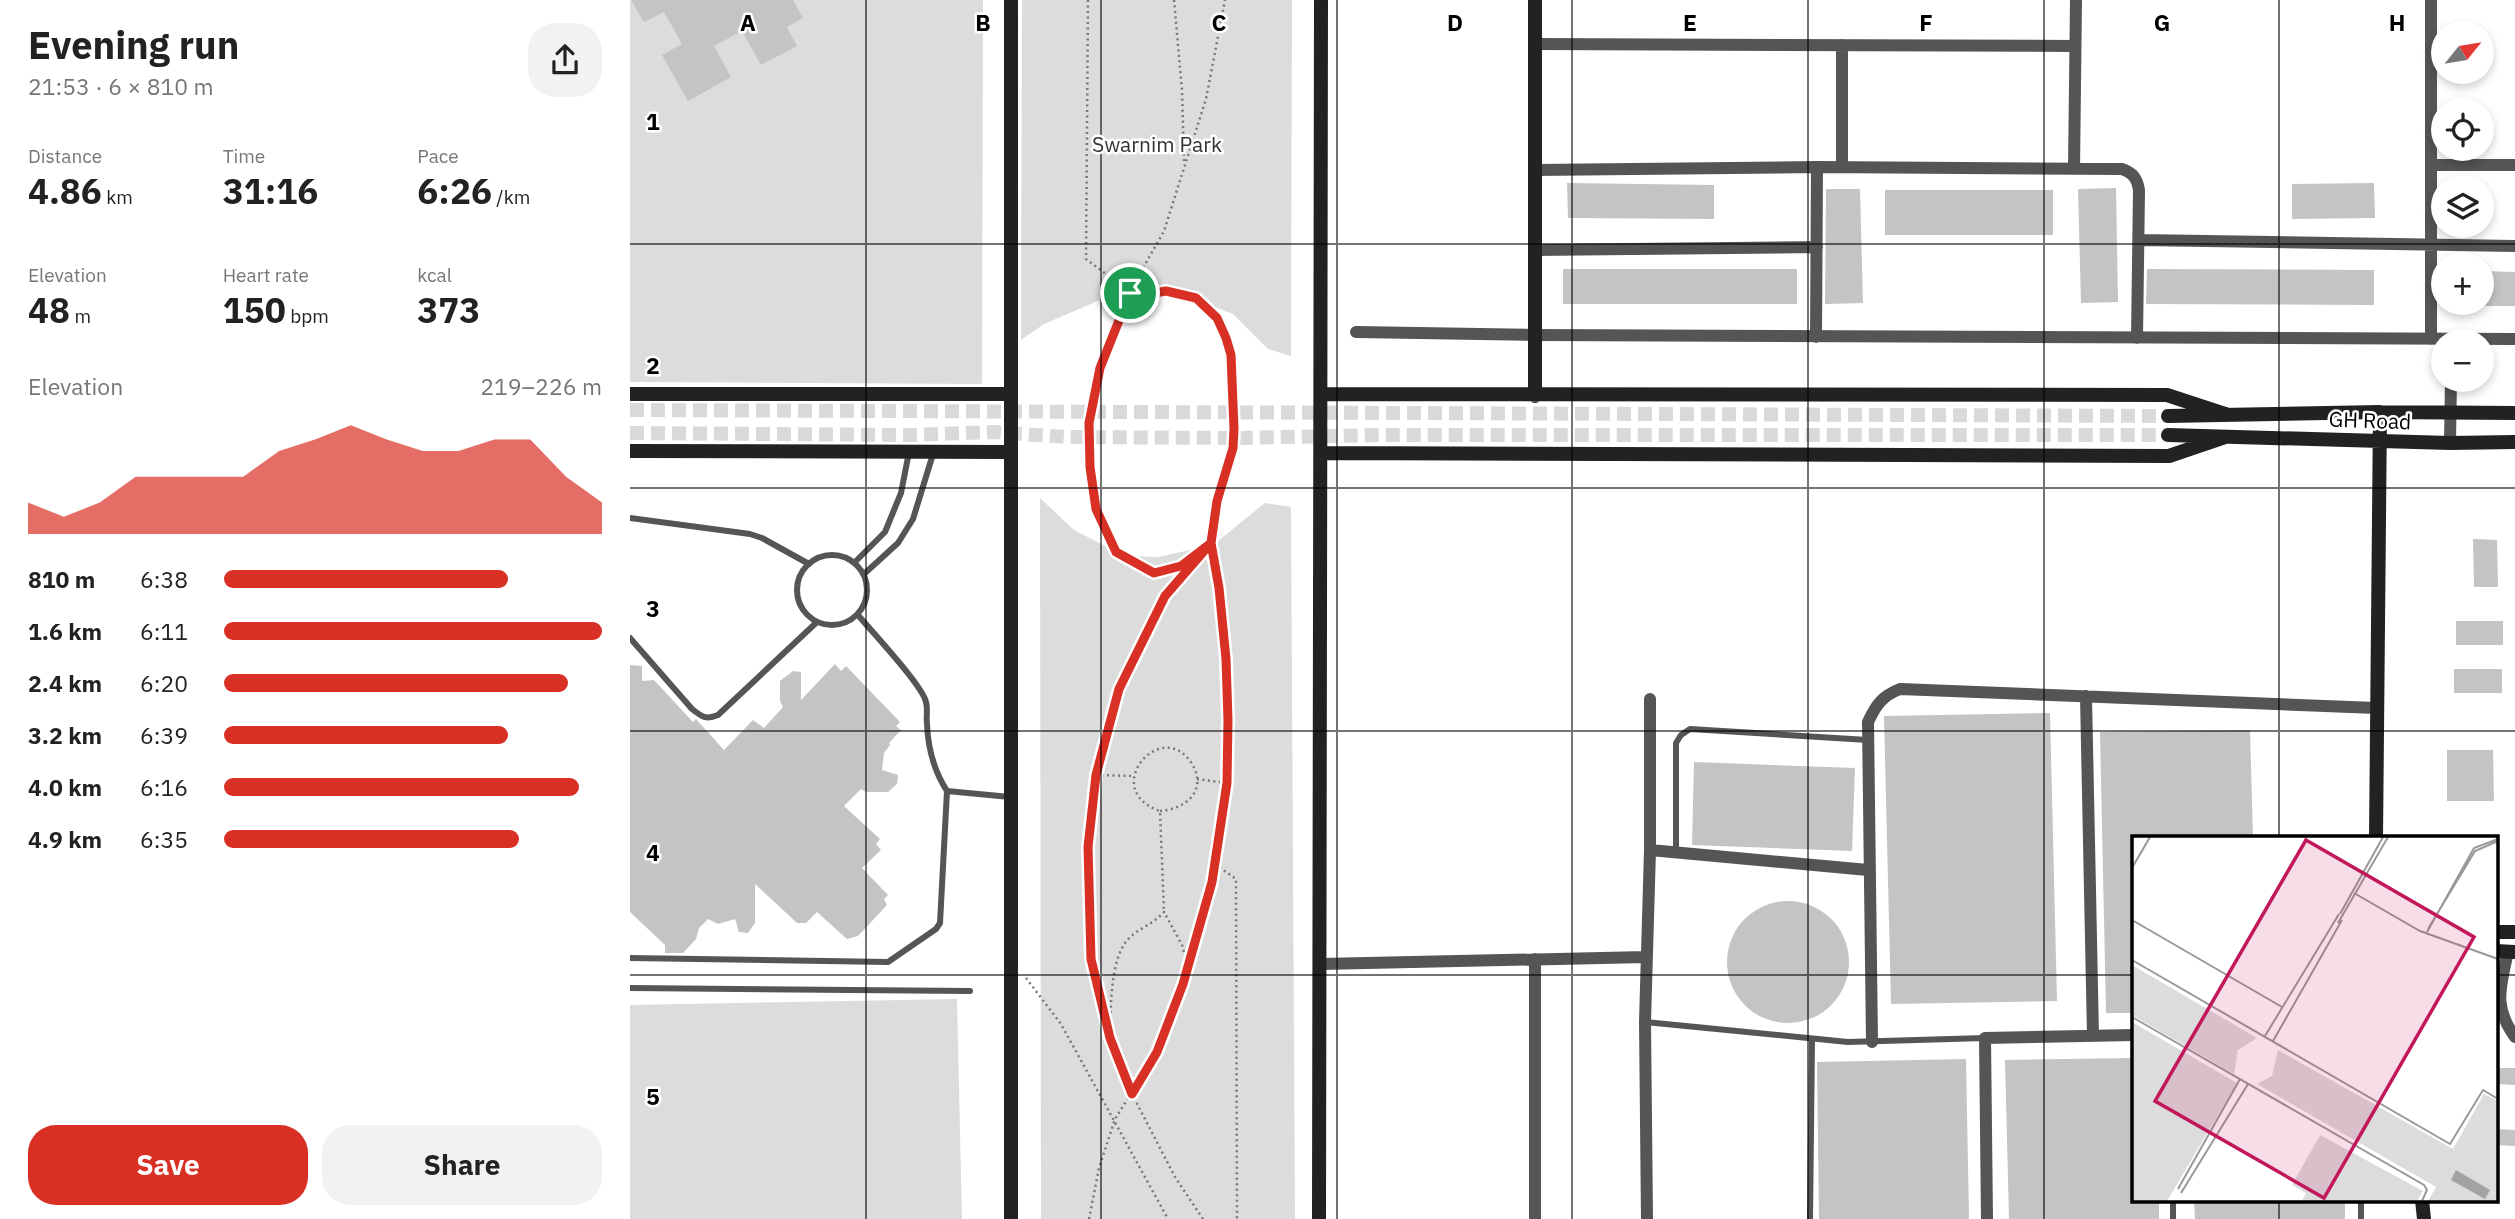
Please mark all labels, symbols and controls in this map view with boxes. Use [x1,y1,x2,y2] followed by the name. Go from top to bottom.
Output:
[740,7,756,37] text: A
[975,7,991,37] text: B
[1212,7,1227,37] text: C
[1447,7,1463,37] text: D
[1683,7,1697,37] text: E
[1919,7,1933,37] text: F
[2154,7,2170,37] text: G
[2389,7,2405,37] text: H
[28,20,239,69] text: Evening run
[2431,21,2494,84] north arrow
[2431,21,2494,392] map controls
[528,23,602,97] button: share
[28,71,214,101] text: 21:53 · 6 × 810 m
[2431,98,2494,161] button: locate
[646,106,660,136] text: 1
[1092,130,1222,158] park label: Swarnim Park
[28,144,102,168] text: Distance
[223,144,265,168] text: Time
[417,144,459,168] text: Pace
[28,168,102,214] text: 4.86
[223,168,318,214] text: 31:16
[417,168,492,214] text: 6:26
[2431,175,2494,238] button: layers
[102,185,133,209] text: km
[492,185,530,209] text: /km
[2431,252,2494,315] button: +
[28,263,107,287] text: Elevation
[223,263,309,287] text: Heart rate
[417,263,452,287] text: kcal
[1100,263,1160,323] pin
[1111,274,1149,312] icon: arrive
[28,287,70,333] text: 48
[223,287,286,333] text: 150
[417,287,480,333] text: 373
[70,304,91,328] text: m
[286,304,329,328] text: bpm
[2431,329,2494,392] button: −
[646,350,660,380] text: 2
[28,371,123,401] text: Elevation
[480,371,602,401] text: 219–226 m
[2328,405,2412,435] street label: GH Road
[28,564,95,594] text: 810 m
[140,564,188,594] text: 6:38
[646,593,660,623] text: 3
[28,616,102,646] text: 1.6 km
[140,616,188,646] text: 6:11
[28,668,102,698] text: 2.4 km
[140,668,188,698] text: 6:20
[28,720,102,750] text: 3.2 km
[140,720,188,750] text: 6:39
[28,772,102,802] text: 4.0 km
[140,772,188,802] text: 6:16
[28,824,102,854] text: 4.9 km
[140,824,188,854] text: 6:35
[2132,836,2498,1202] inset map
[646,837,660,867] text: 4
[646,1081,660,1111] text: 5
[28,1125,308,1205] button: Save
[322,1125,602,1205] button: Share

